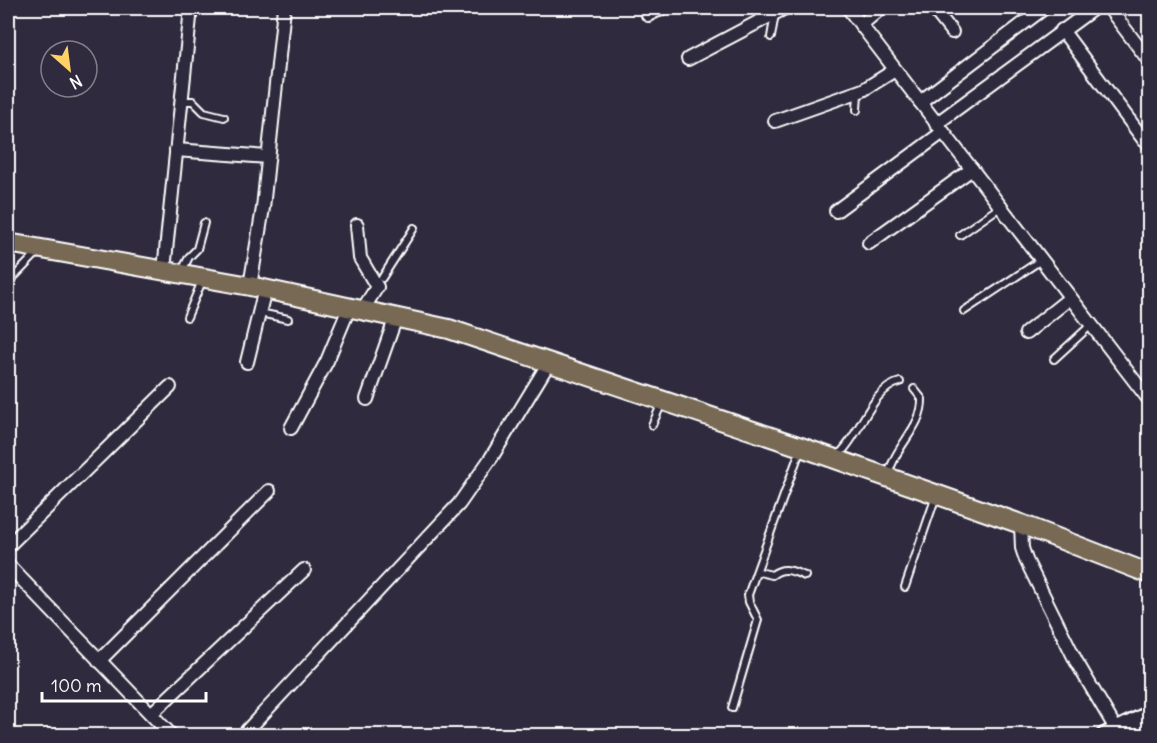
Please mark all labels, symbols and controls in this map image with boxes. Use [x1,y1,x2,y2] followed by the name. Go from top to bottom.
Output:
[39,39,99,99] north arrow
[66,71,86,94] text: N
[42,665,206,703] scale bar
[51,674,102,697] text: 100 m

